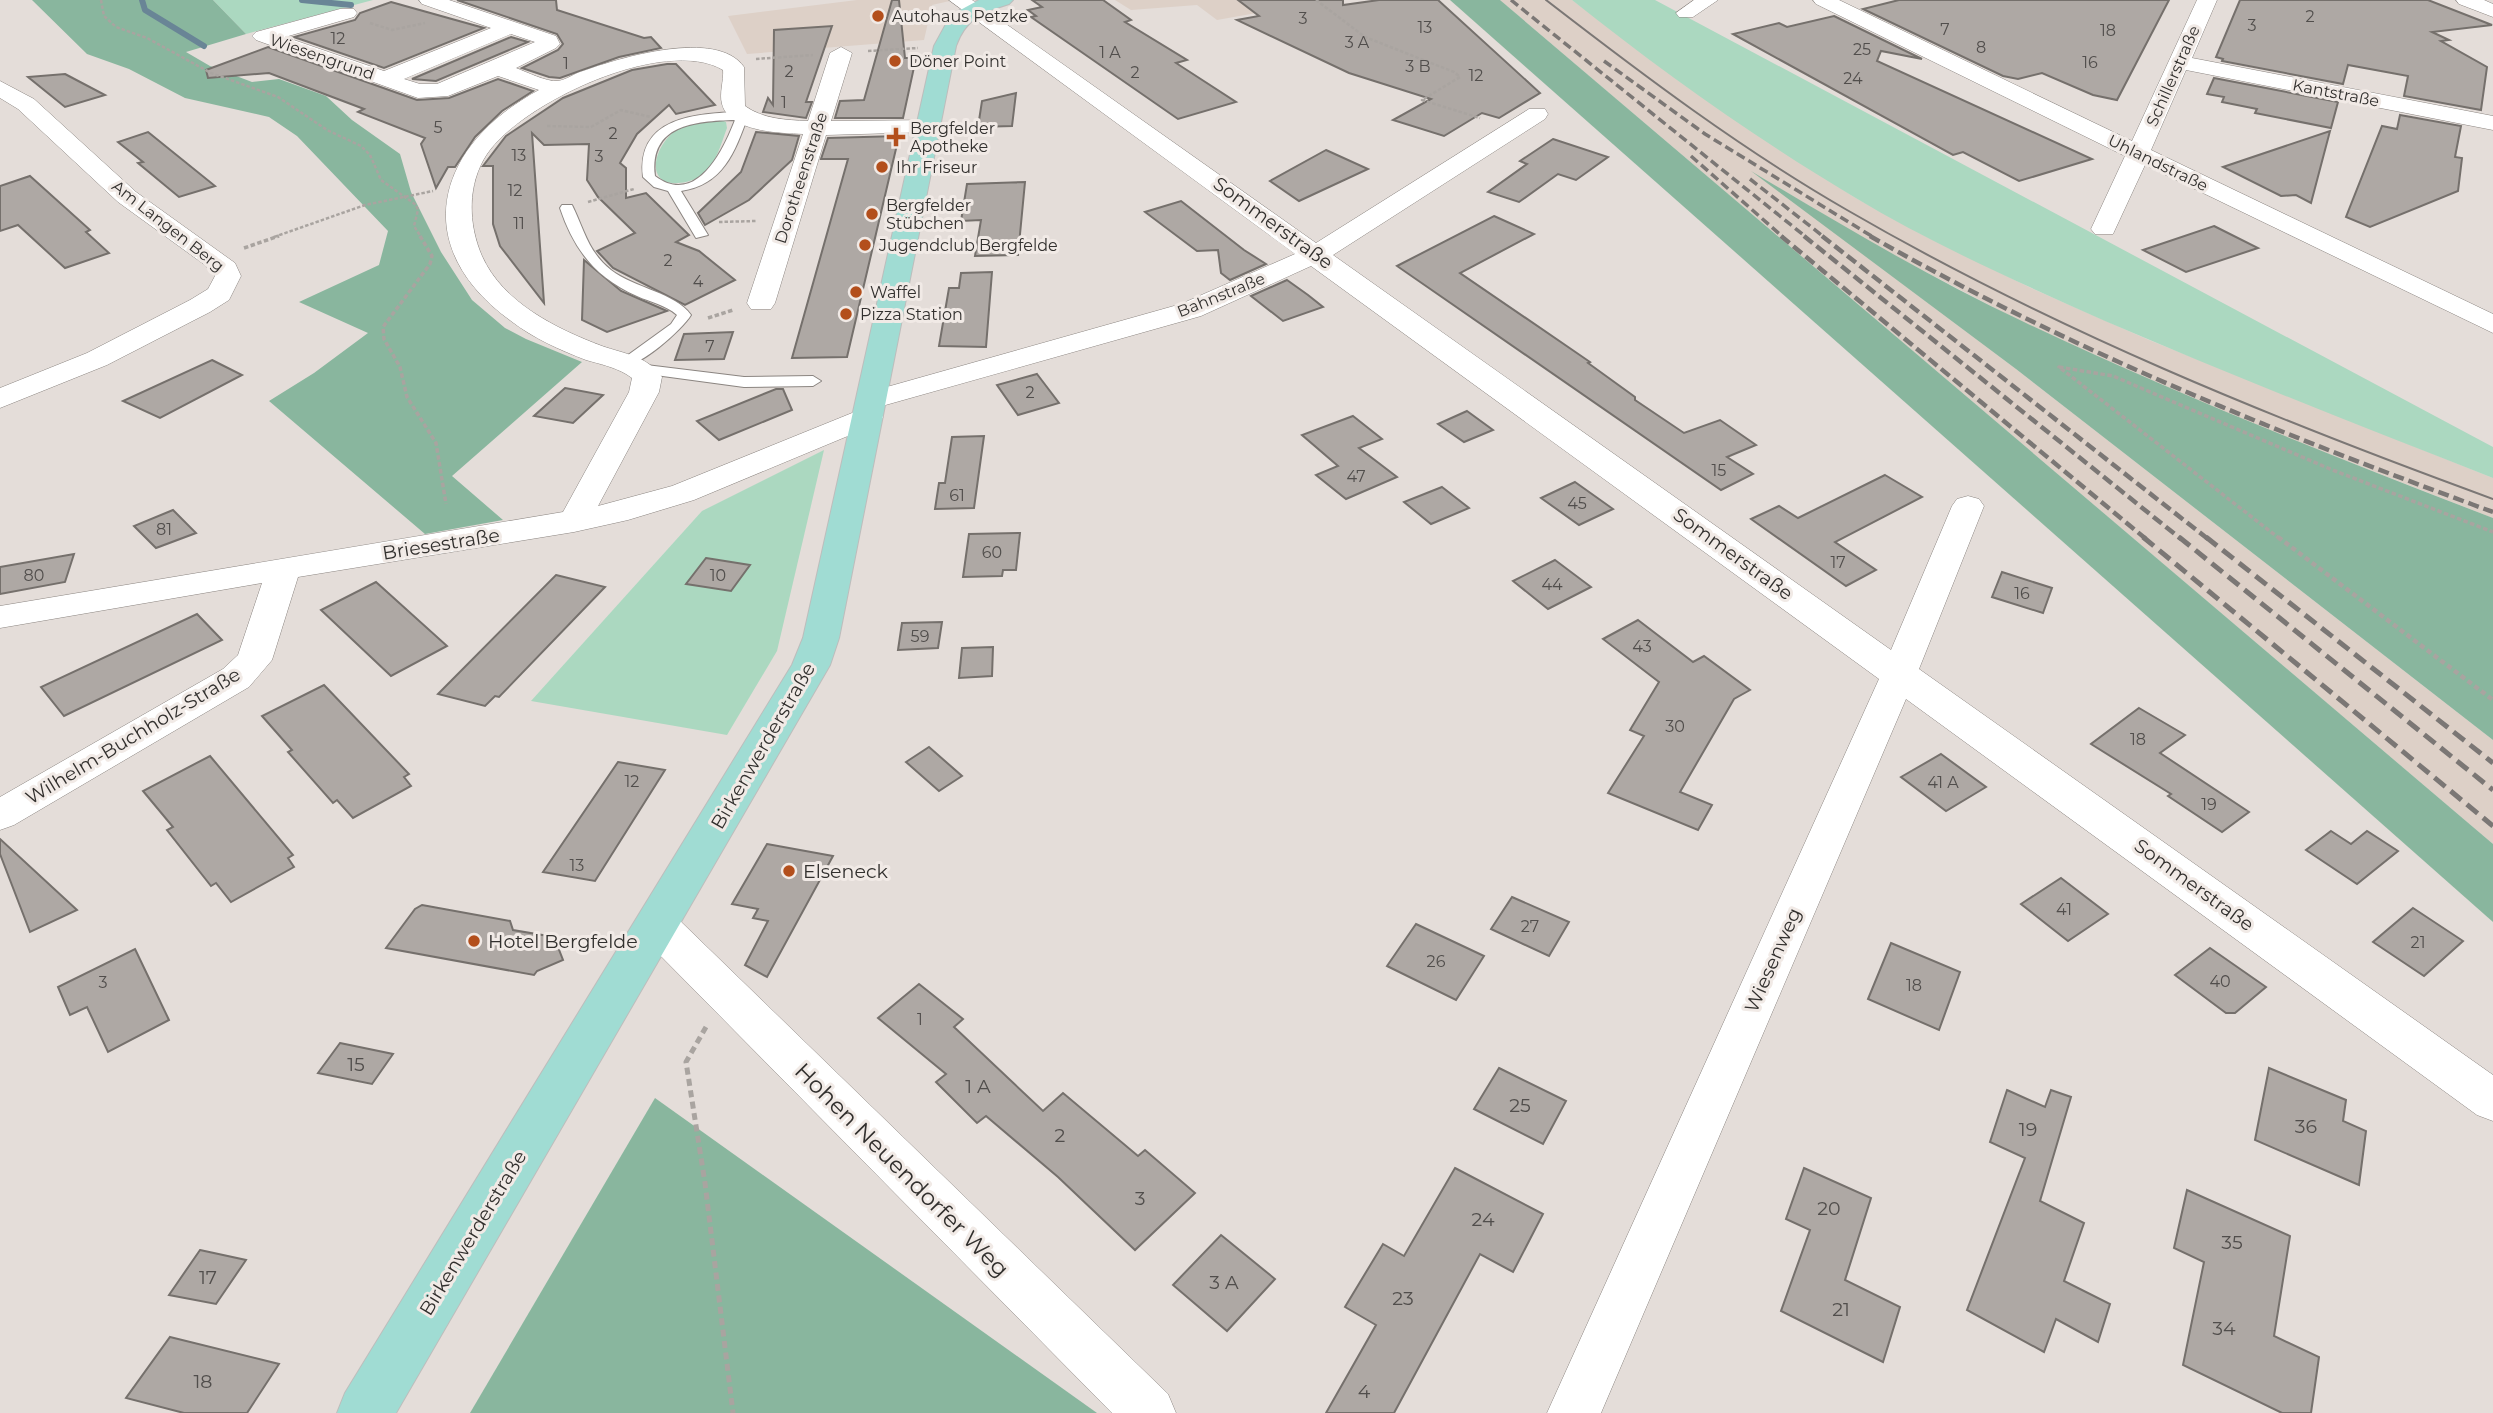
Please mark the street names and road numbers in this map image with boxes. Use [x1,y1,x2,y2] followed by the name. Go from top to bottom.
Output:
[2142,23,2204,129] street label: Schillerstraße
[267,30,377,84] street label: Wiesengrund
[2291,75,2381,111] street label: Kantstraße
[771,110,831,246] street label: Dorotheenstraße
[2105,131,2211,195] street label: Uhlandstraße
[1209,172,1337,274] street label: Sommerstraße
[108,176,228,276] street label: Am Langen Berg
[1174,269,1268,321] street label: Bahnstraße
[1669,503,1797,605] street label: Sommerstraße
[381,523,501,565] street label: Briesestraße
[706,659,820,833] street label: Birkenwerderstraße
[22,663,244,809] street label: Wilhelm-Buchholz-Straße
[2130,834,2258,936] street label: Sommerstraße
[1740,904,1806,1016] street label: Wiesenweg
[789,1057,1015,1283] street label: Hohen Neuendorfer Weg
[415,1146,531,1320] street label: Birkenwerderstraße

